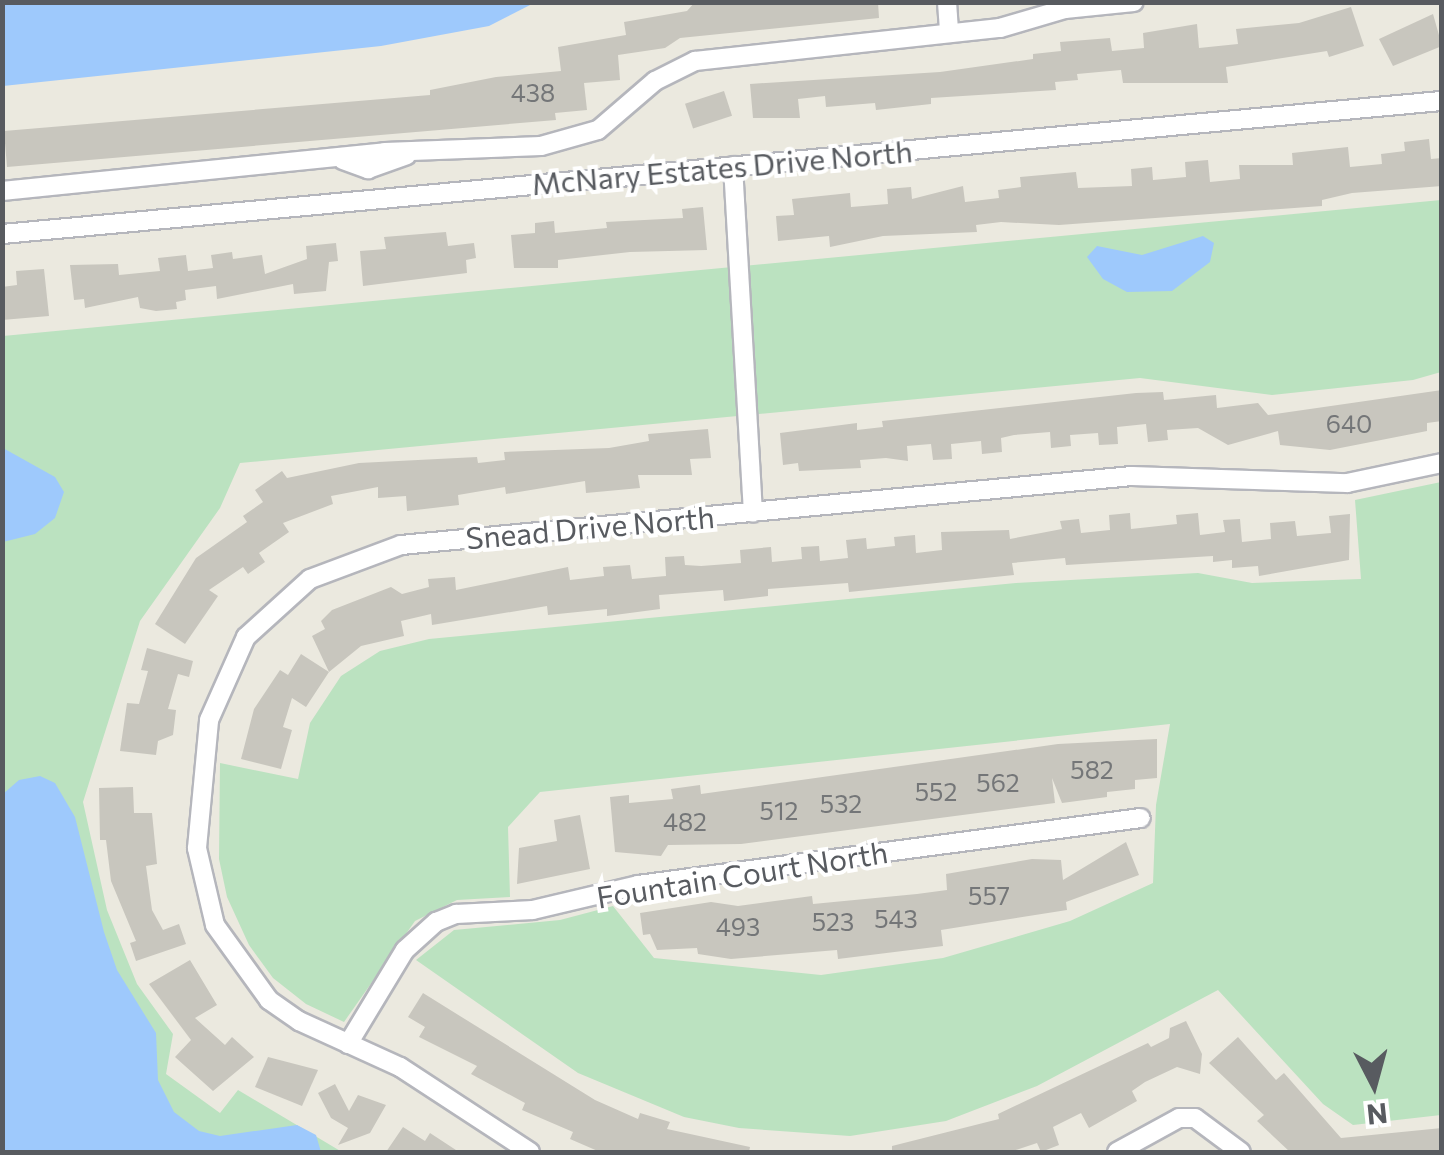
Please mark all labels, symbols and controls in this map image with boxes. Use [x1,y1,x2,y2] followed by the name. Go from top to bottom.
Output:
[511,77,555,107] house number: 438
[530,132,914,202] street label: McNary Estates Drive North
[1326,408,1372,438] house number: 640
[464,498,716,556] street label: Snead Drive North
[1070,754,1114,784] house number: 582
[976,767,1020,797] house number: 562
[915,776,957,806] house number: 552
[820,788,862,818] house number: 532
[760,795,798,825] house number: 512
[663,806,707,836] house number: 482
[594,833,890,915] street label: Fountain Court North
[968,880,1010,910] house number: 557
[874,903,918,933] house number: 543
[812,906,854,936] house number: 523
[716,911,760,941] house number: 493
[1324,1035,1424,1135] north arrow
[1365,1097,1389,1133] text: N

